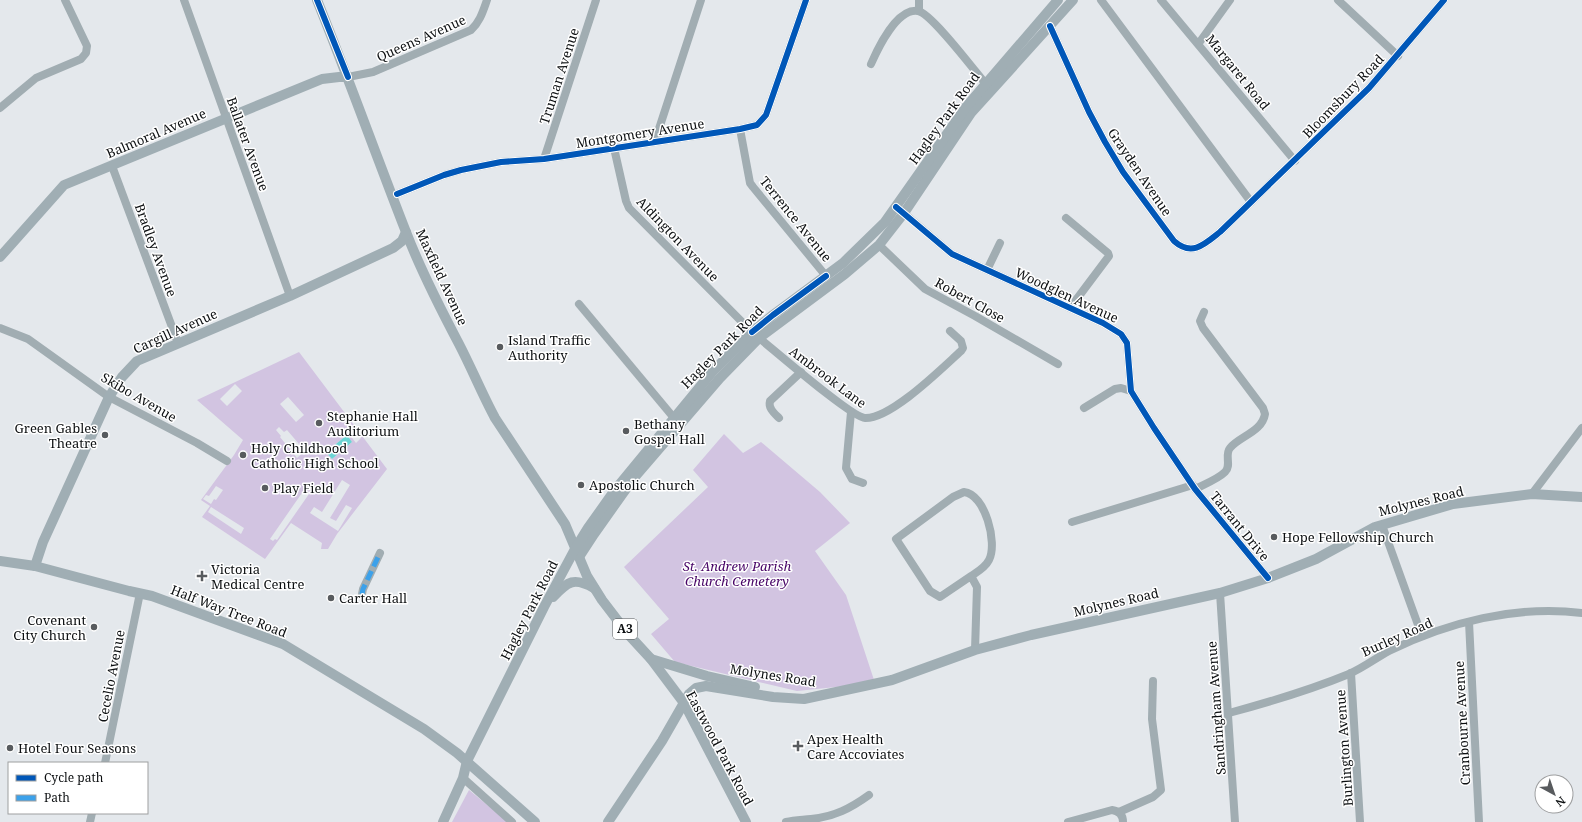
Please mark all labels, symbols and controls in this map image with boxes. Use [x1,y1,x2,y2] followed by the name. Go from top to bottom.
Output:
[374,10,469,66] street label: Queens Avenue
[535,26,583,126] street label: Truman Avenue
[1202,30,1274,114] street label: Margaret Road
[1298,50,1388,142] street label: Bloomsbury Road
[904,68,984,168] street label: Hagley Park Road
[223,95,273,193] street label: Ballater Avenue
[103,104,209,162] street label: Balmoral Avenue
[575,114,706,152] street label: Montgomery Avenue
[1104,124,1176,220] street label: Grayden Avenue
[756,173,836,266] street label: Terrence Avenue
[633,193,723,285] street label: Aldington Avenue
[131,201,181,299] street label: Bradley Avenue
[412,226,472,328] street label: Maxfield Avenue
[1012,263,1122,327] street label: Woodglen Avenue
[932,273,1008,327] street label: Robert Close
[677,302,767,392] street label: Hagley Park Road
[130,304,220,358] street label: Cargill Avenue
[508,331,590,364] place label: Island Traffic Authority
[495,342,505,352] marker: Island Traffic Authority
[786,342,870,412] street label: Ambrook Lane
[98,368,180,426] street label: Skibo Avenue
[327,407,418,440] place label: Stephanie Hall Auditorium
[634,415,705,448] place label: Bethany Gospel Hall
[314,418,324,428] marker: Stephanie Hall Auditorium
[14,419,97,452] place label: Green Gables Theatre
[621,426,631,436] marker: Bethany Gospel Hall
[100,430,110,440] marker: Green Gables Theatre
[251,439,378,472] place label: Holy Childhood Catholic High School
[238,450,248,460] marker: Holy Childhood Catholic High School
[589,476,695,494] place label: Apostolic Church
[273,479,333,497] place label: Play Field
[576,480,586,490] marker: Apostolic Church
[1377,482,1465,520] street label: Molynes Road
[260,483,270,493] marker: Play Field
[1206,487,1274,565] street label: Tarrant Drive
[1282,528,1434,546] place label: Hope Fellowship Church
[1269,532,1279,542] marker: Hope Fellowship Church
[496,557,562,663] street label: Hagley Park Road
[683,557,792,590] park label: St. Andrew Parish Church Cemetery
[211,560,304,593] place label: Victoria Medical Centre
[196,570,208,582] marker: Victoria Medical Centre
[168,581,290,641] street label: Half Way Tree Road
[1072,583,1160,621] street label: Molynes Road
[339,589,407,607] place label: Carter Hall
[326,593,336,603] marker: Carter Hall
[13,611,86,644] place label: Covenant City Church
[1359,613,1435,661] street label: Burley Road
[613,619,637,639] road number: A3
[89,622,99,632] marker: Covenant City Church
[93,628,129,724] street label: Cecelio Avenue
[1202,640,1230,776] street label: Sandringham Avenue
[729,659,817,691] street label: Molynes Road
[1450,660,1474,786] street label: Cranbourne Avenue
[682,688,758,808] street label: Eastwood Park Road
[1331,689,1357,807] street label: Burlington Avenue
[807,730,904,763] place label: Apex Health Care Accoviates
[18,739,136,757] place label: Hotel Four Seasons
[792,740,804,752] marker: Apex Health Care Accoviates
[5,743,15,753] marker: Hotel Four Seasons
[8,762,148,814] legend
[44,769,104,786] text: Cycle path
[1534,774,1574,814] north arrow
[44,789,70,806] text: Path
[1552,794,1569,811] text: N

